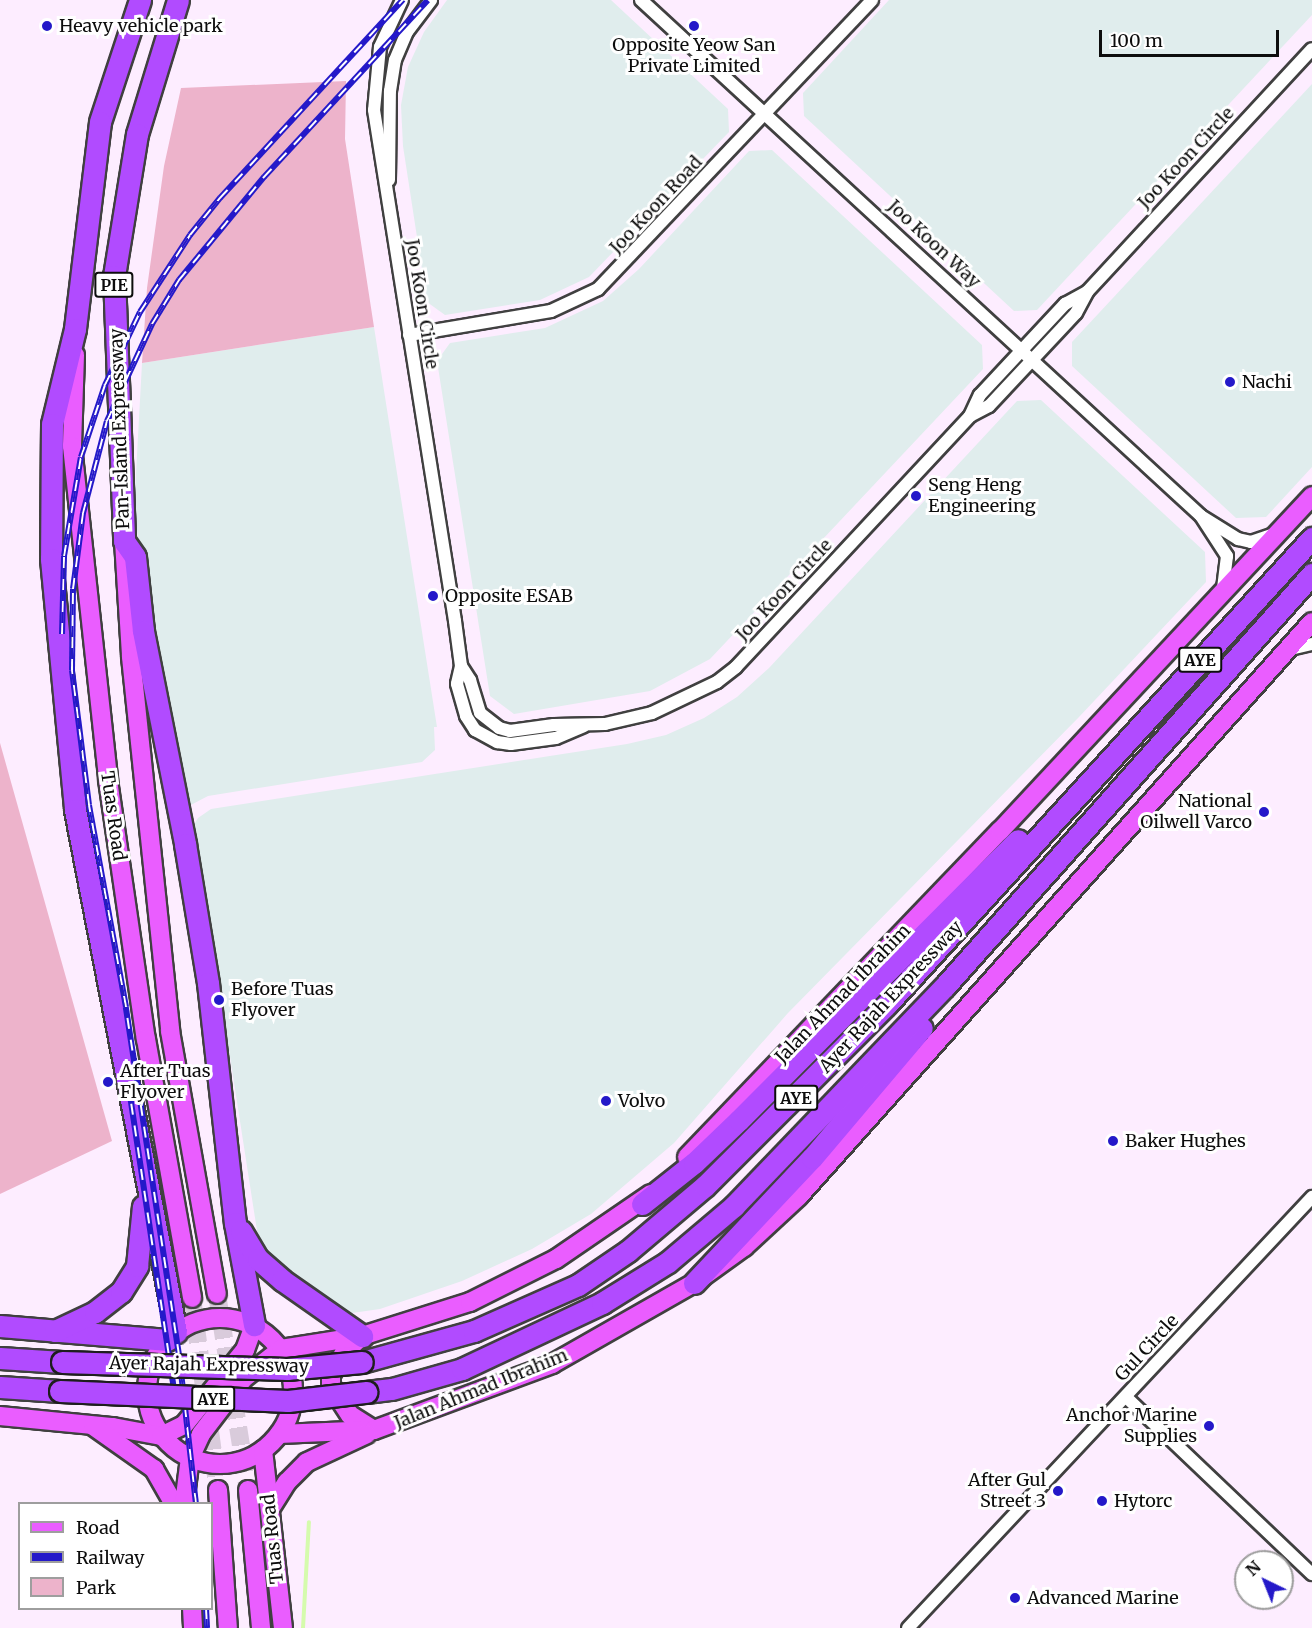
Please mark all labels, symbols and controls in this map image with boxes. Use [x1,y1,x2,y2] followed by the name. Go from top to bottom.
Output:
[59,15,223,37] place label: Heavy vehicle park
[1102,18,1282,56] scale bar
[40,19,54,33] marker: Heavy vehicle park
[687,19,701,33] marker: Opposite Yeow San Private Limited
[1110,29,1163,52] text: 100 m
[612,35,776,78] place label: Opposite Yeow San Private Limited
[1133,103,1239,213] street label: Joo Koon Circle
[605,152,707,258] street label: Joo Koon Road
[883,195,985,293] street label: Joo Koon Way
[401,238,443,370] street label: Joo Koon Circle
[93,272,135,298] road number: PIE
[106,328,134,530] street label: Pan-Island Expressway
[1242,371,1292,393] place label: Nachi
[1223,375,1237,389] marker: Nachi
[928,475,1036,518] place label: Seng Heng Engineering
[909,489,923,503] marker: Seng Heng Engineering
[731,535,837,645] street label: Joo Koon Circle
[445,585,573,607] place label: Opposite ESAB
[426,589,440,603] marker: Opposite ESAB
[1178,647,1222,673] road number: AYE
[96,770,130,862] street label: Tuas Road
[1140,791,1252,834] place label: National Oilwell Varco
[1257,805,1271,819] marker: National Oilwell Varco
[815,917,967,1077] street label: Ayer Rajah Expressway
[771,920,915,1068] street label: Jalan Ahmad Ibrahim
[231,979,334,1022] place label: Before Tuas Flyover
[212,993,226,1007] marker: Before Tuas Flyover
[120,1061,210,1104] place label: After Tuas Flyover
[101,1075,115,1089] marker: After Tuas Flyover
[774,1085,818,1111] road number: AYE
[618,1090,665,1112] place label: Volvo
[599,1094,613,1108] marker: Volvo
[1125,1130,1246,1152] place label: Baker Hughes
[1106,1134,1120,1148] marker: Baker Hughes
[1111,1310,1183,1386] street label: Gul Circle
[391,1344,571,1434] street label: Jalan Ahmad Ibrahim
[109,1352,309,1378] street label: Ayer Rajah Expressway
[190,1386,236,1412] road number: AYE
[1066,1405,1197,1448] place label: Anchor Marine Supplies
[1202,1419,1216,1433] marker: Anchor Marine Supplies
[968,1470,1046,1512] place label: After Gul Street 3
[1051,1484,1065,1498] marker: After Gul Street 3
[1114,1490,1172,1512] place label: Hytorc
[258,1493,288,1585] street label: Tuas Road
[1095,1494,1109,1508] marker: Hytorc
[18,1502,213,1610] legend
[76,1516,120,1539] text: Road
[76,1546,144,1569] text: Railway
[1234,1550,1294,1610] north arrow
[1242,1557,1265,1580] text: N
[76,1576,116,1599] text: Park
[1027,1587,1179,1609] place label: Advanced Marine
[1008,1591,1022,1605] marker: Advanced Marine

